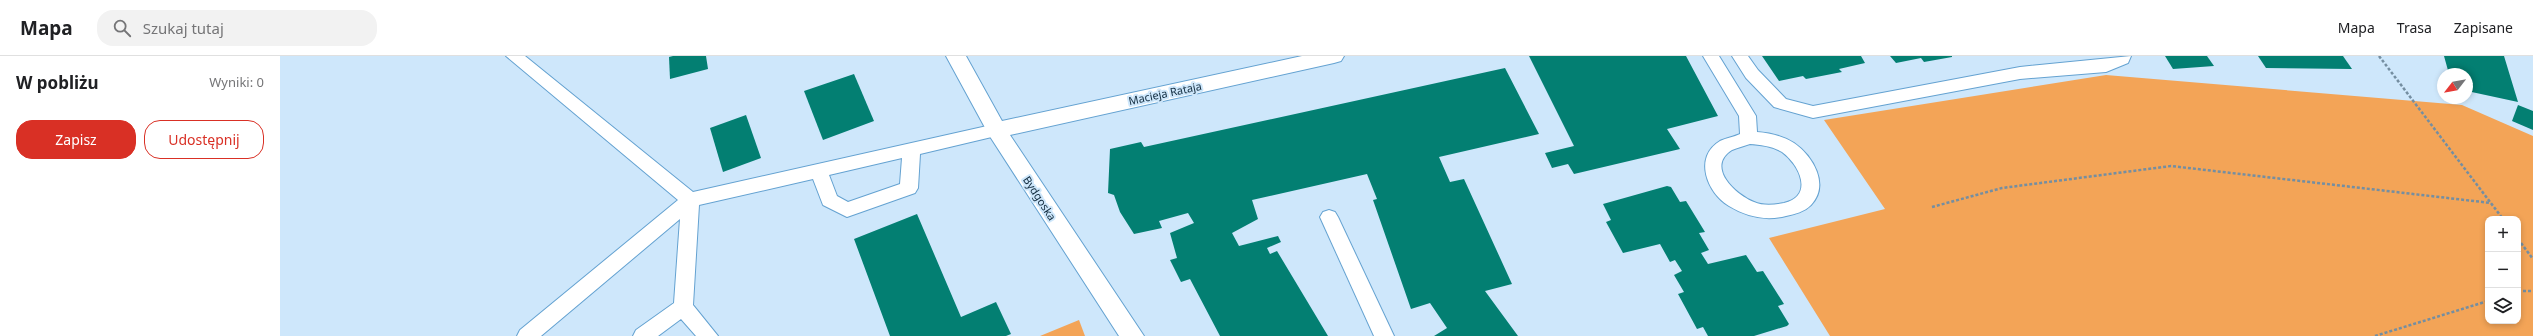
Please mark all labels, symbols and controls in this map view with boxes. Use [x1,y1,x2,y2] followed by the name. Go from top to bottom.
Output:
[97,10,377,46] search box
[20,15,73,41] text: Mapa
[111,17,133,39] icon: search
[143,18,224,38] text: Szukaj tutaj
[2338,18,2375,37] text: Mapa
[2397,18,2432,37] text: Trasa
[2454,18,2513,37] text: Zapisane
[2437,68,2473,104] north arrow
[16,71,99,94] text: W pobliżu
[209,73,264,91] text: Wyniki: 0
[1127,78,1203,108] street label: Macieja Rataja
[16,120,136,159] button: Zapisz
[144,120,264,159] button: Udostępnij
[1020,173,1060,223] street label: Bydgoska
[2485,216,2521,324] map controls
[2485,216,2521,252] button: +
[2485,252,2521,288] button: −
[2485,288,2521,324] button: layers

